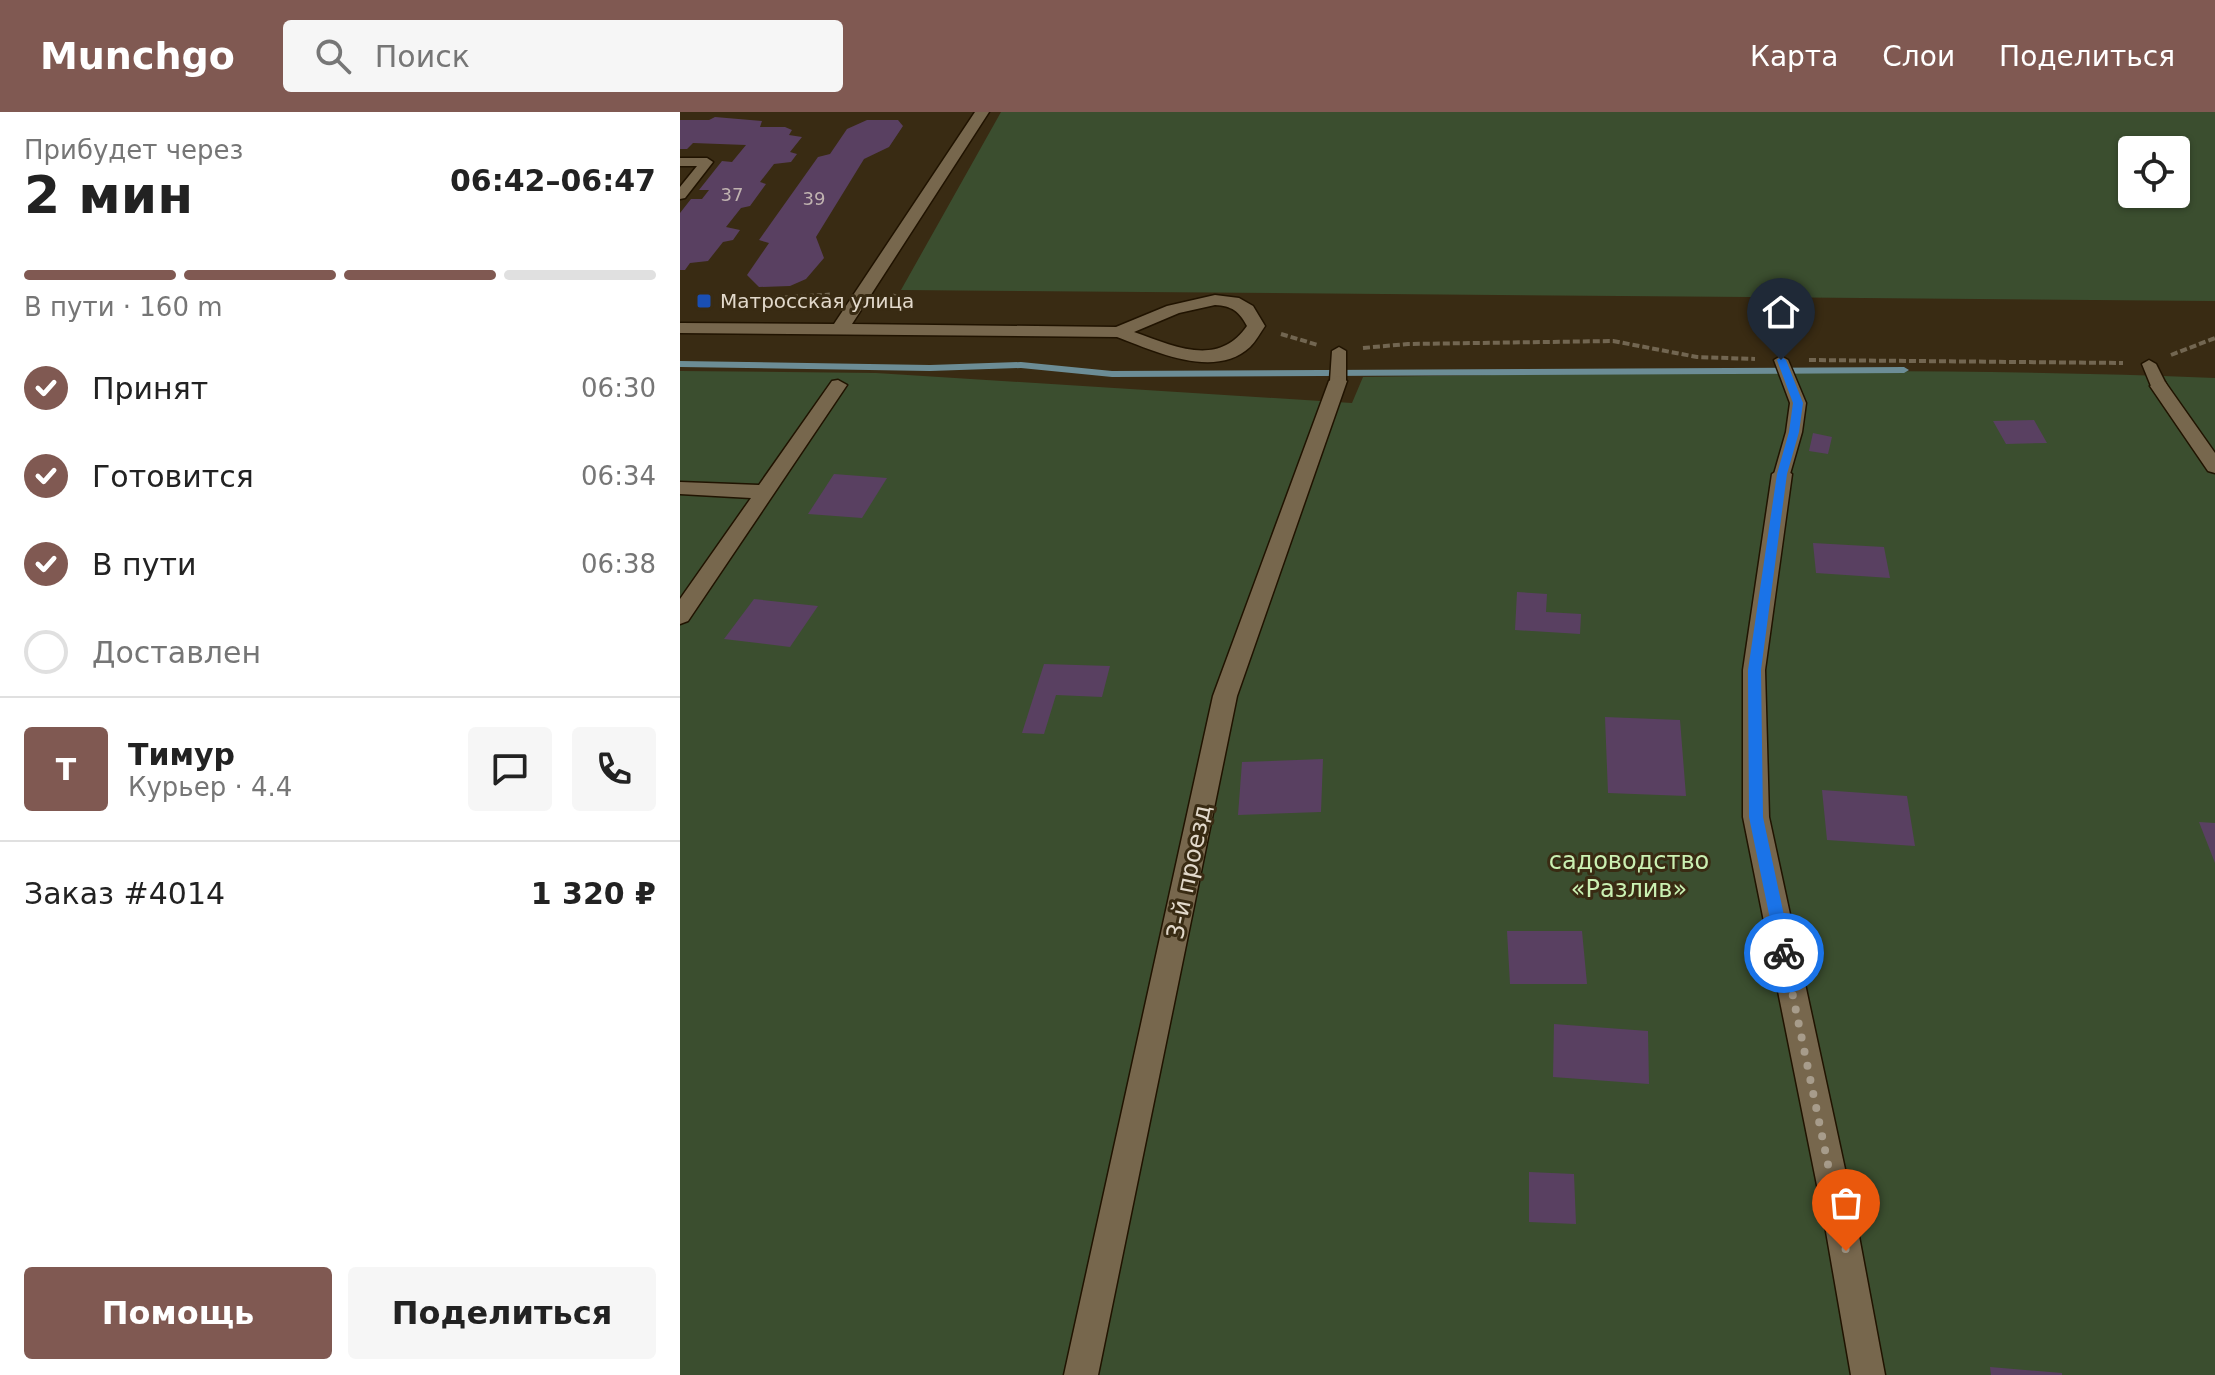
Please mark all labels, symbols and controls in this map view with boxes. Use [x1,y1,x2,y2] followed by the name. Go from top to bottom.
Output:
[283,20,843,92] search box
[40,34,235,78] text: Munchgo
[311,34,355,78] icon: search
[375,39,470,74] text: Поиск
[1750,40,1838,73] text: Карта
[1882,40,1955,73] text: Слои
[1999,40,2175,73] text: Поделиться
[24,135,243,165] text: Прибудет через
[2118,136,2190,208] map controls
[2118,136,2190,208] button: locate
[450,163,656,198] text: 06:42–06:47
[24,165,193,225] text: 2 мин
[721,184,743,205] house number: 37
[803,188,825,209] house number: 39
[1747,278,1815,360] pin
[720,289,914,313] place label: Матросская улица
[1759,290,1803,334] icon: home
[24,292,223,322] text: В пути · 160 m
[695,292,713,310] marker: Матросская улица
[24,366,68,410] icon: check
[92,371,208,406] text: Принят
[581,373,656,403] text: 06:30
[24,454,68,498] icon: check
[92,459,254,494] text: Готовится
[581,461,656,491] text: 06:34
[24,542,68,586] icon: check
[92,547,196,582] text: В пути
[581,549,656,579] text: 06:38
[92,635,261,670] text: Доставлен
[468,727,552,811] button: chat
[572,727,656,811] button: phone
[128,737,235,772] text: Тимур
[56,752,76,787] text: Т
[128,772,292,802] text: Курьер · 4.4
[1161,802,1217,942] street label: 3-й проезд
[1549,847,1709,903] park label: садоводство «Разлив»
[24,876,225,911] text: Заказ #4014
[531,876,656,911] text: 1 320 ₽
[1744,913,1824,993] courier
[1762,931,1806,975] icon: bike
[1812,1169,1880,1251] pin
[1824,1181,1868,1225] icon: bag
[24,1267,332,1359] button: Помощь
[348,1267,656,1359] button: Поделиться

